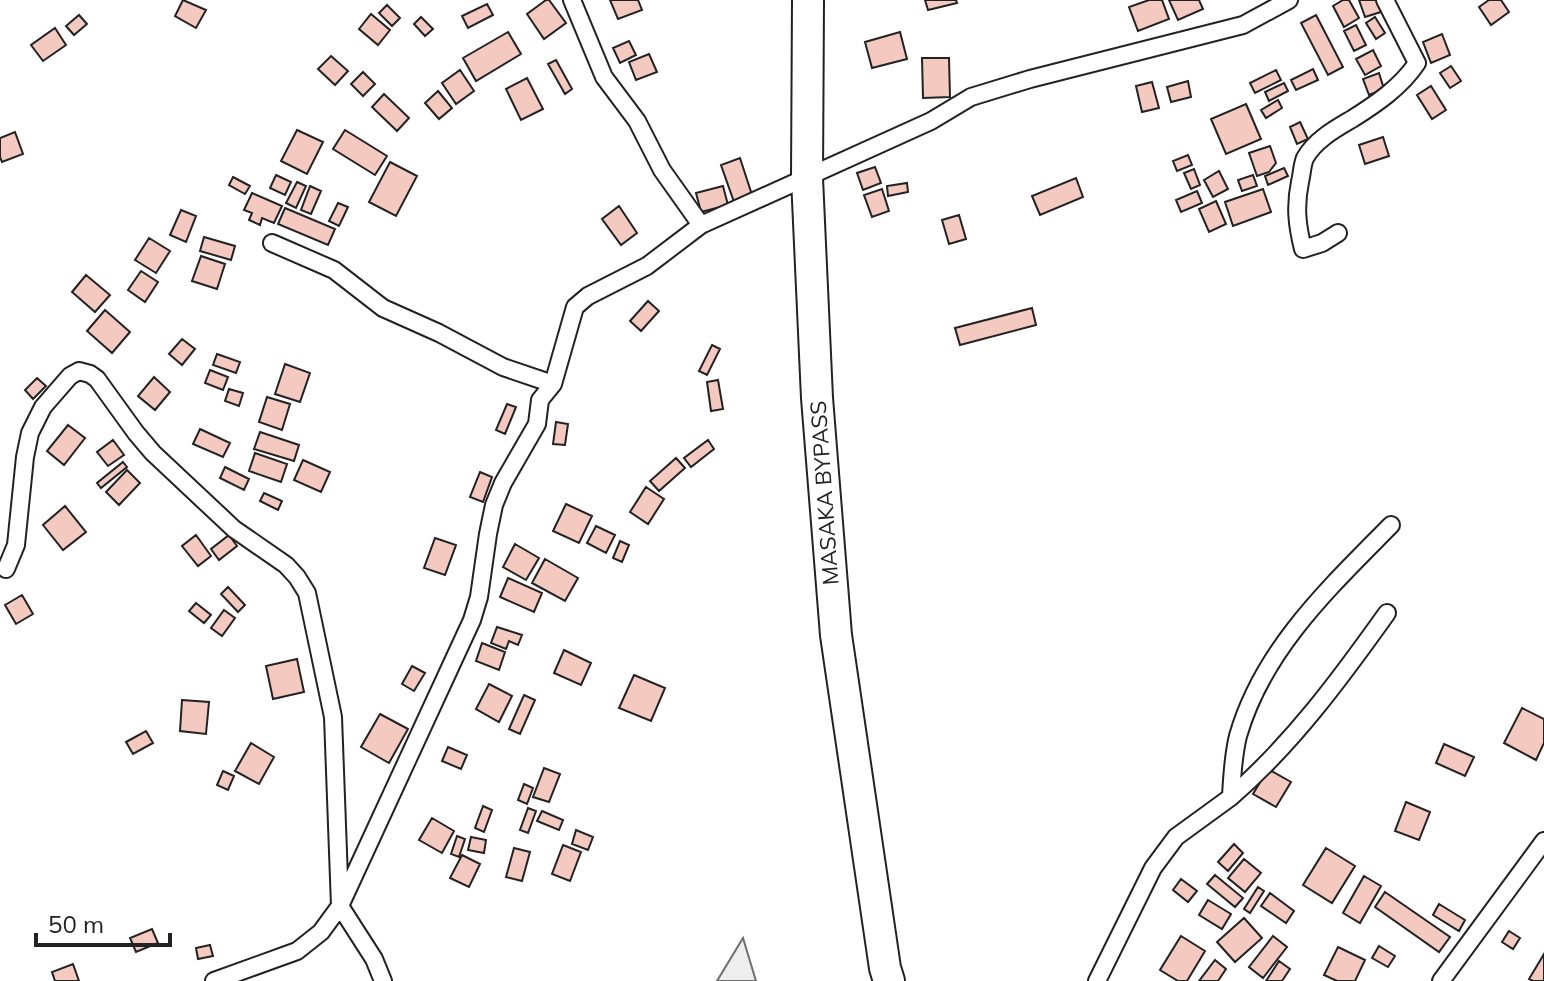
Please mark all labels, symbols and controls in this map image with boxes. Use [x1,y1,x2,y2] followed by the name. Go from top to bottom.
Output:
[804,400,844,586] street label: MASAKA BYPASS
[36,897,170,947] scale bar
[48,909,104,939] text: 50 m

